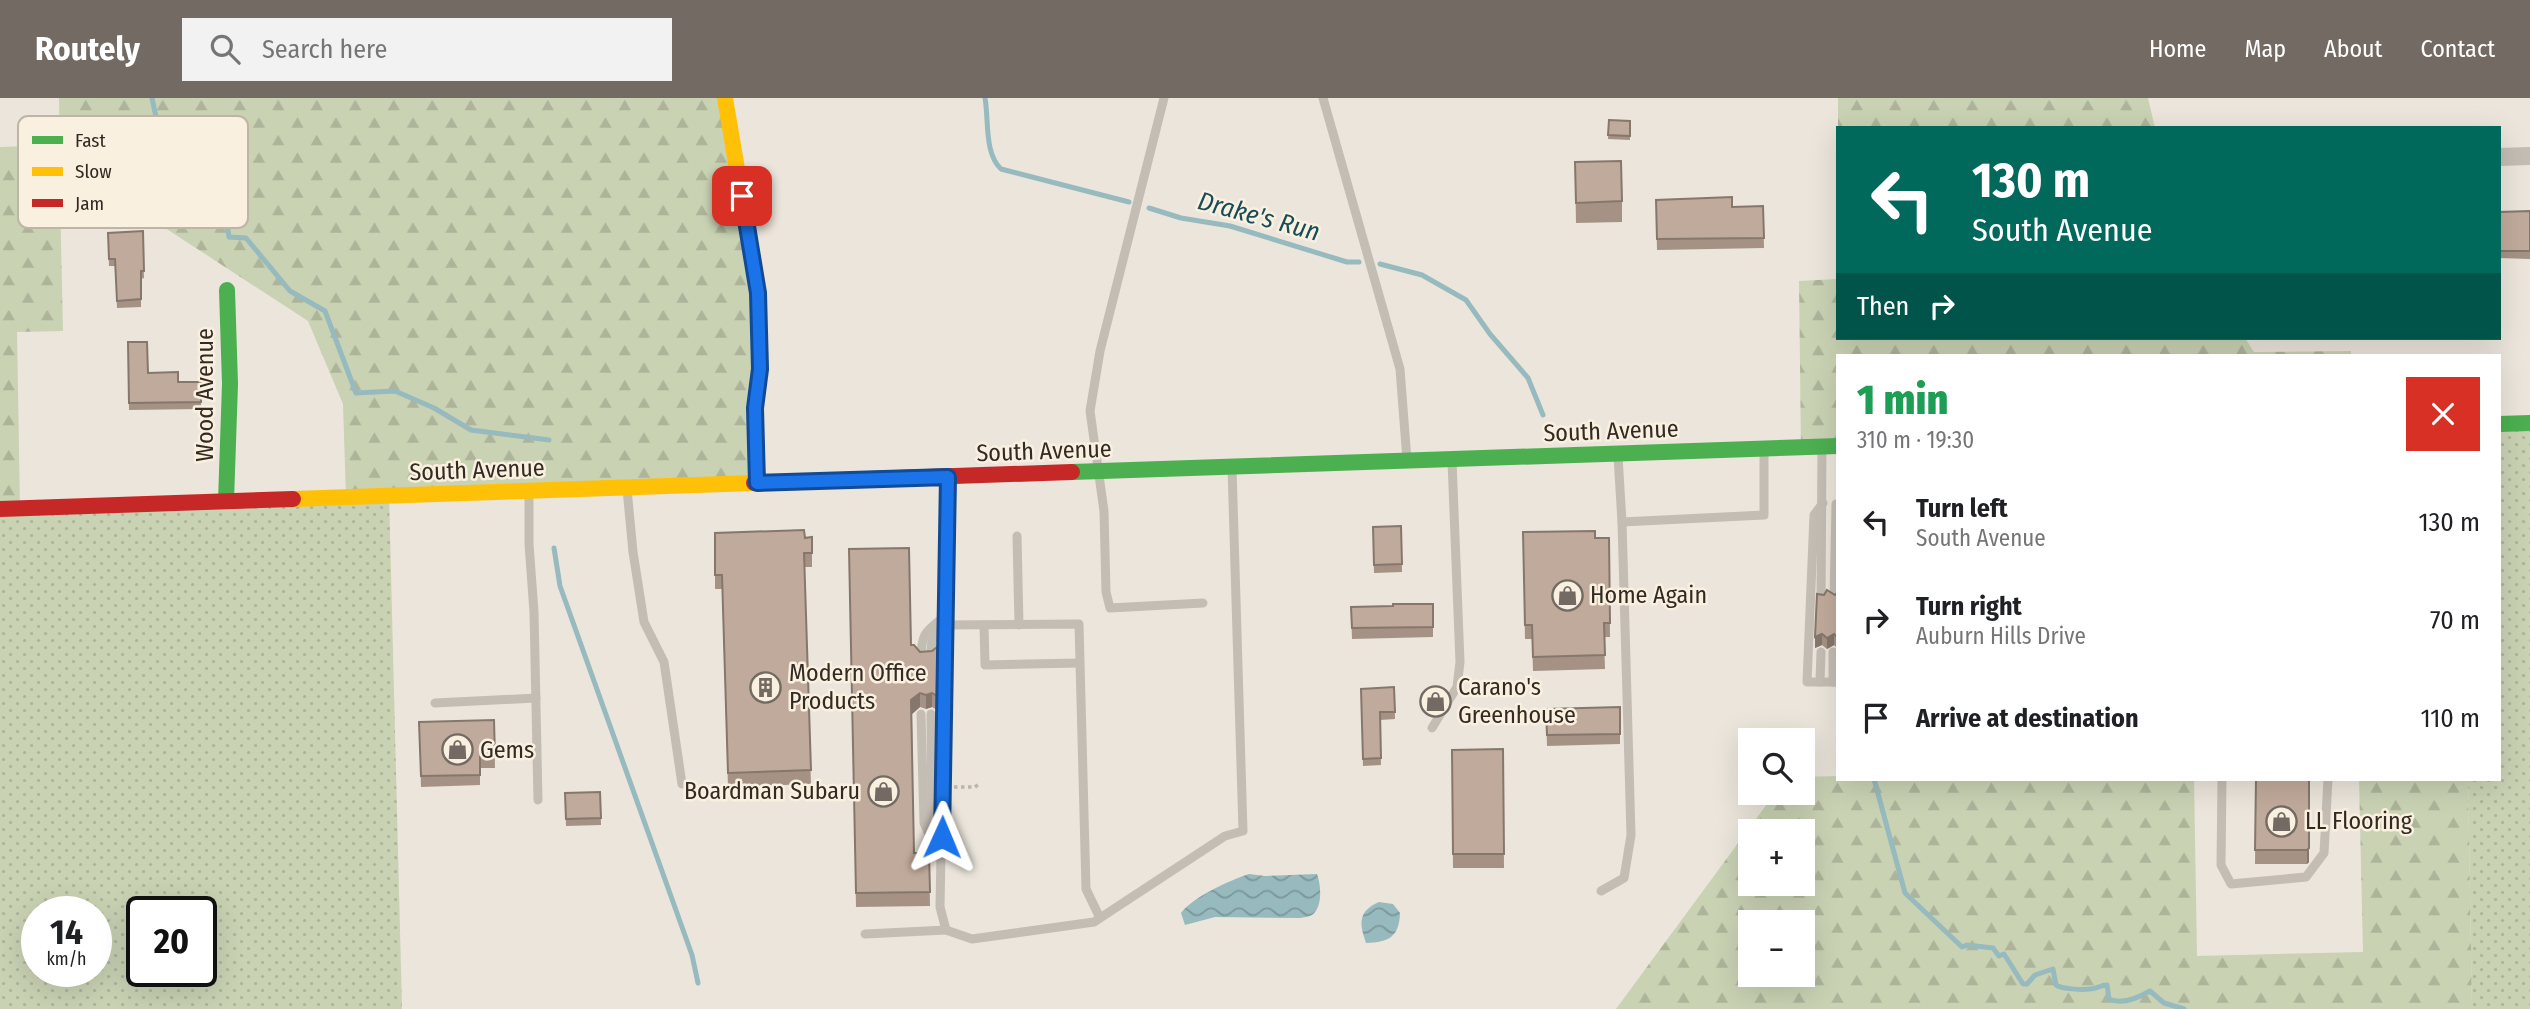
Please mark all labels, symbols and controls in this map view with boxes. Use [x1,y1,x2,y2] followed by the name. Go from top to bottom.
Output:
[182,18,672,81] search box
[35,29,140,69] text: Routely
[206,30,244,68] icon: search
[262,34,387,65] text: Search here
[2149,35,2206,63] text: Home
[2244,35,2286,63] text: Map
[2324,35,2382,63] text: About
[2420,35,2495,63] text: Contact
[18,116,248,228] legend
[75,129,106,152] text: Fast
[1972,151,2090,210] text: 130 m
[1857,154,1948,245] icon: left
[75,160,112,183] text: Slow
[712,166,772,226] pin
[723,177,761,215] icon: arrive
[1194,185,1323,248] water label: Drake's Run
[75,192,104,215] text: Jam
[1972,211,2152,249] text: South Avenue
[1923,287,1961,325] icon: right
[1857,291,1909,322] text: Then
[191,328,219,462] street label: Wood Avenue
[1857,375,1948,425] text: 1 min
[2406,377,2480,451] button: close
[1543,415,1679,447] street label: South Avenue
[1857,426,1974,454] text: 310 m · 19:30
[976,435,1112,467] street label: South Avenue
[409,454,545,486] street label: South Avenue
[1916,493,2008,524] text: Turn left
[1857,503,1895,541] icon: left
[2418,507,2480,538] text: 130 m
[1916,524,2046,552] text: South Avenue
[1550,578,1584,612] shop icon: Home Again
[1590,581,1707,609] place label: Home Again
[1916,591,2022,622] text: Turn right
[1857,601,1895,639] icon: right
[2430,605,2480,636] text: 70 m
[1916,622,2086,650] text: Auburn Hills Drive
[789,659,927,715] place label: Modern Office Products
[749,670,783,704] building icon: Modern Office Products
[1458,673,1576,729] place label: Carano's Greenhouse
[1418,684,1452,718] shop icon: Carano's Greenhouse
[1857,699,1895,737] icon: arrive
[1916,703,2139,734] text: Arrive at destination
[2420,703,2480,734] text: 110 m
[1738,728,1815,987] map controls
[1738,728,1815,805] button: search
[440,733,474,767] shop icon: Gems
[480,736,534,764] place label: Gems
[866,774,900,808] shop icon: Boardman Subaru
[684,777,860,805] place label: Boardman Subaru
[905,800,979,874] position arrow
[2265,804,2299,838] shop icon: LL Flooring
[2305,807,2413,835] place label: LL Flooring
[1738,819,1815,896] button: +
[126,896,217,987] speed limit sign: 20
[1738,910,1815,987] button: −
[50,911,83,953] text: 14
[46,948,87,970] text: km/h

